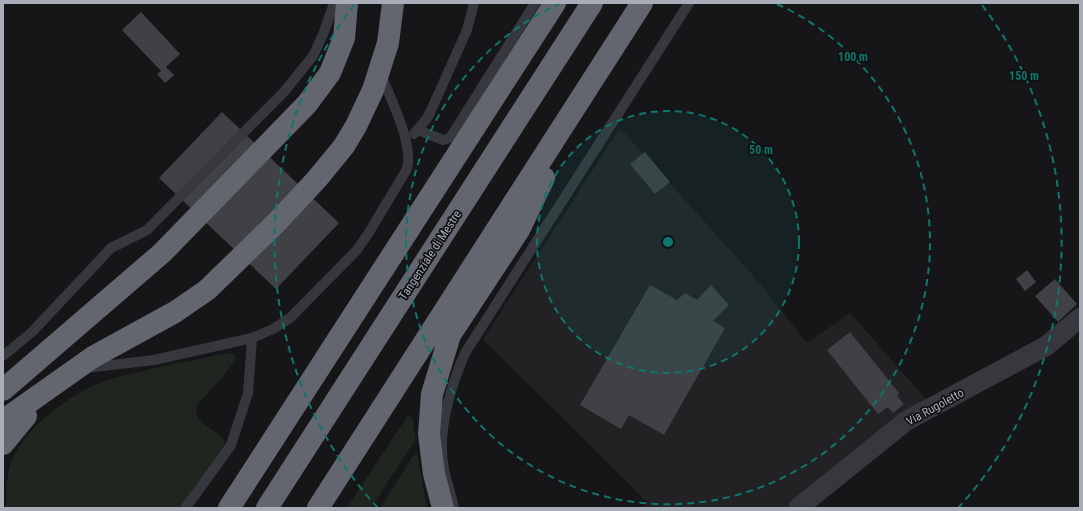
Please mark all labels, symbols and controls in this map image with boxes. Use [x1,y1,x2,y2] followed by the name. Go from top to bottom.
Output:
[838,50,868,64] text: 100 m
[1009,69,1039,83] text: 150 m
[749,143,773,157] text: 50 m
[396,207,464,302] street label: Tangenziale di Mestre
[661,235,675,249] centre of rings
[904,385,966,429] street label: Via Rugoletto

